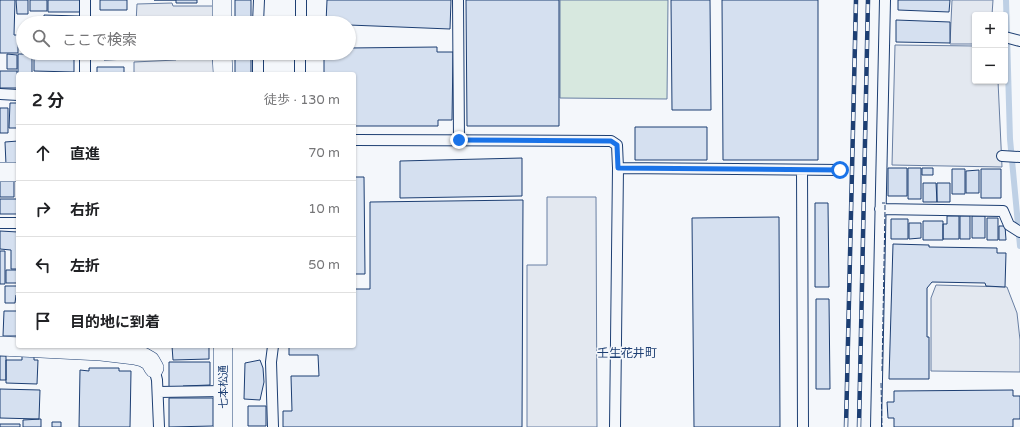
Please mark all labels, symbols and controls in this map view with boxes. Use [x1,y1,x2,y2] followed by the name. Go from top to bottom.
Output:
[972,12,1008,84] map controls
[972,12,1008,48] button: +
[16,16,356,60] search box
[30,27,52,49] icon: search
[62,31,137,49] text: ここで検索
[972,48,1008,84] button: −
[32,90,64,111] text: 2 分
[264,92,340,108] text: 徒歩 · 130 m
[450,131,468,149] route end
[32,142,54,164] icon: ahead
[70,145,100,163] text: 直進
[308,145,340,161] text: 70 m
[831,161,849,179] route start
[32,198,54,220] icon: right
[70,201,100,219] text: 右折
[308,201,340,217] text: 10 m
[32,254,54,276] icon: left
[70,257,100,275] text: 左折
[308,257,340,273] text: 50 m
[32,310,54,332] icon: arrive
[70,313,160,331] text: 目的地に到着
[597,346,657,360] district label: 壬生花井町
[217,365,230,409] street label: 七本松通

